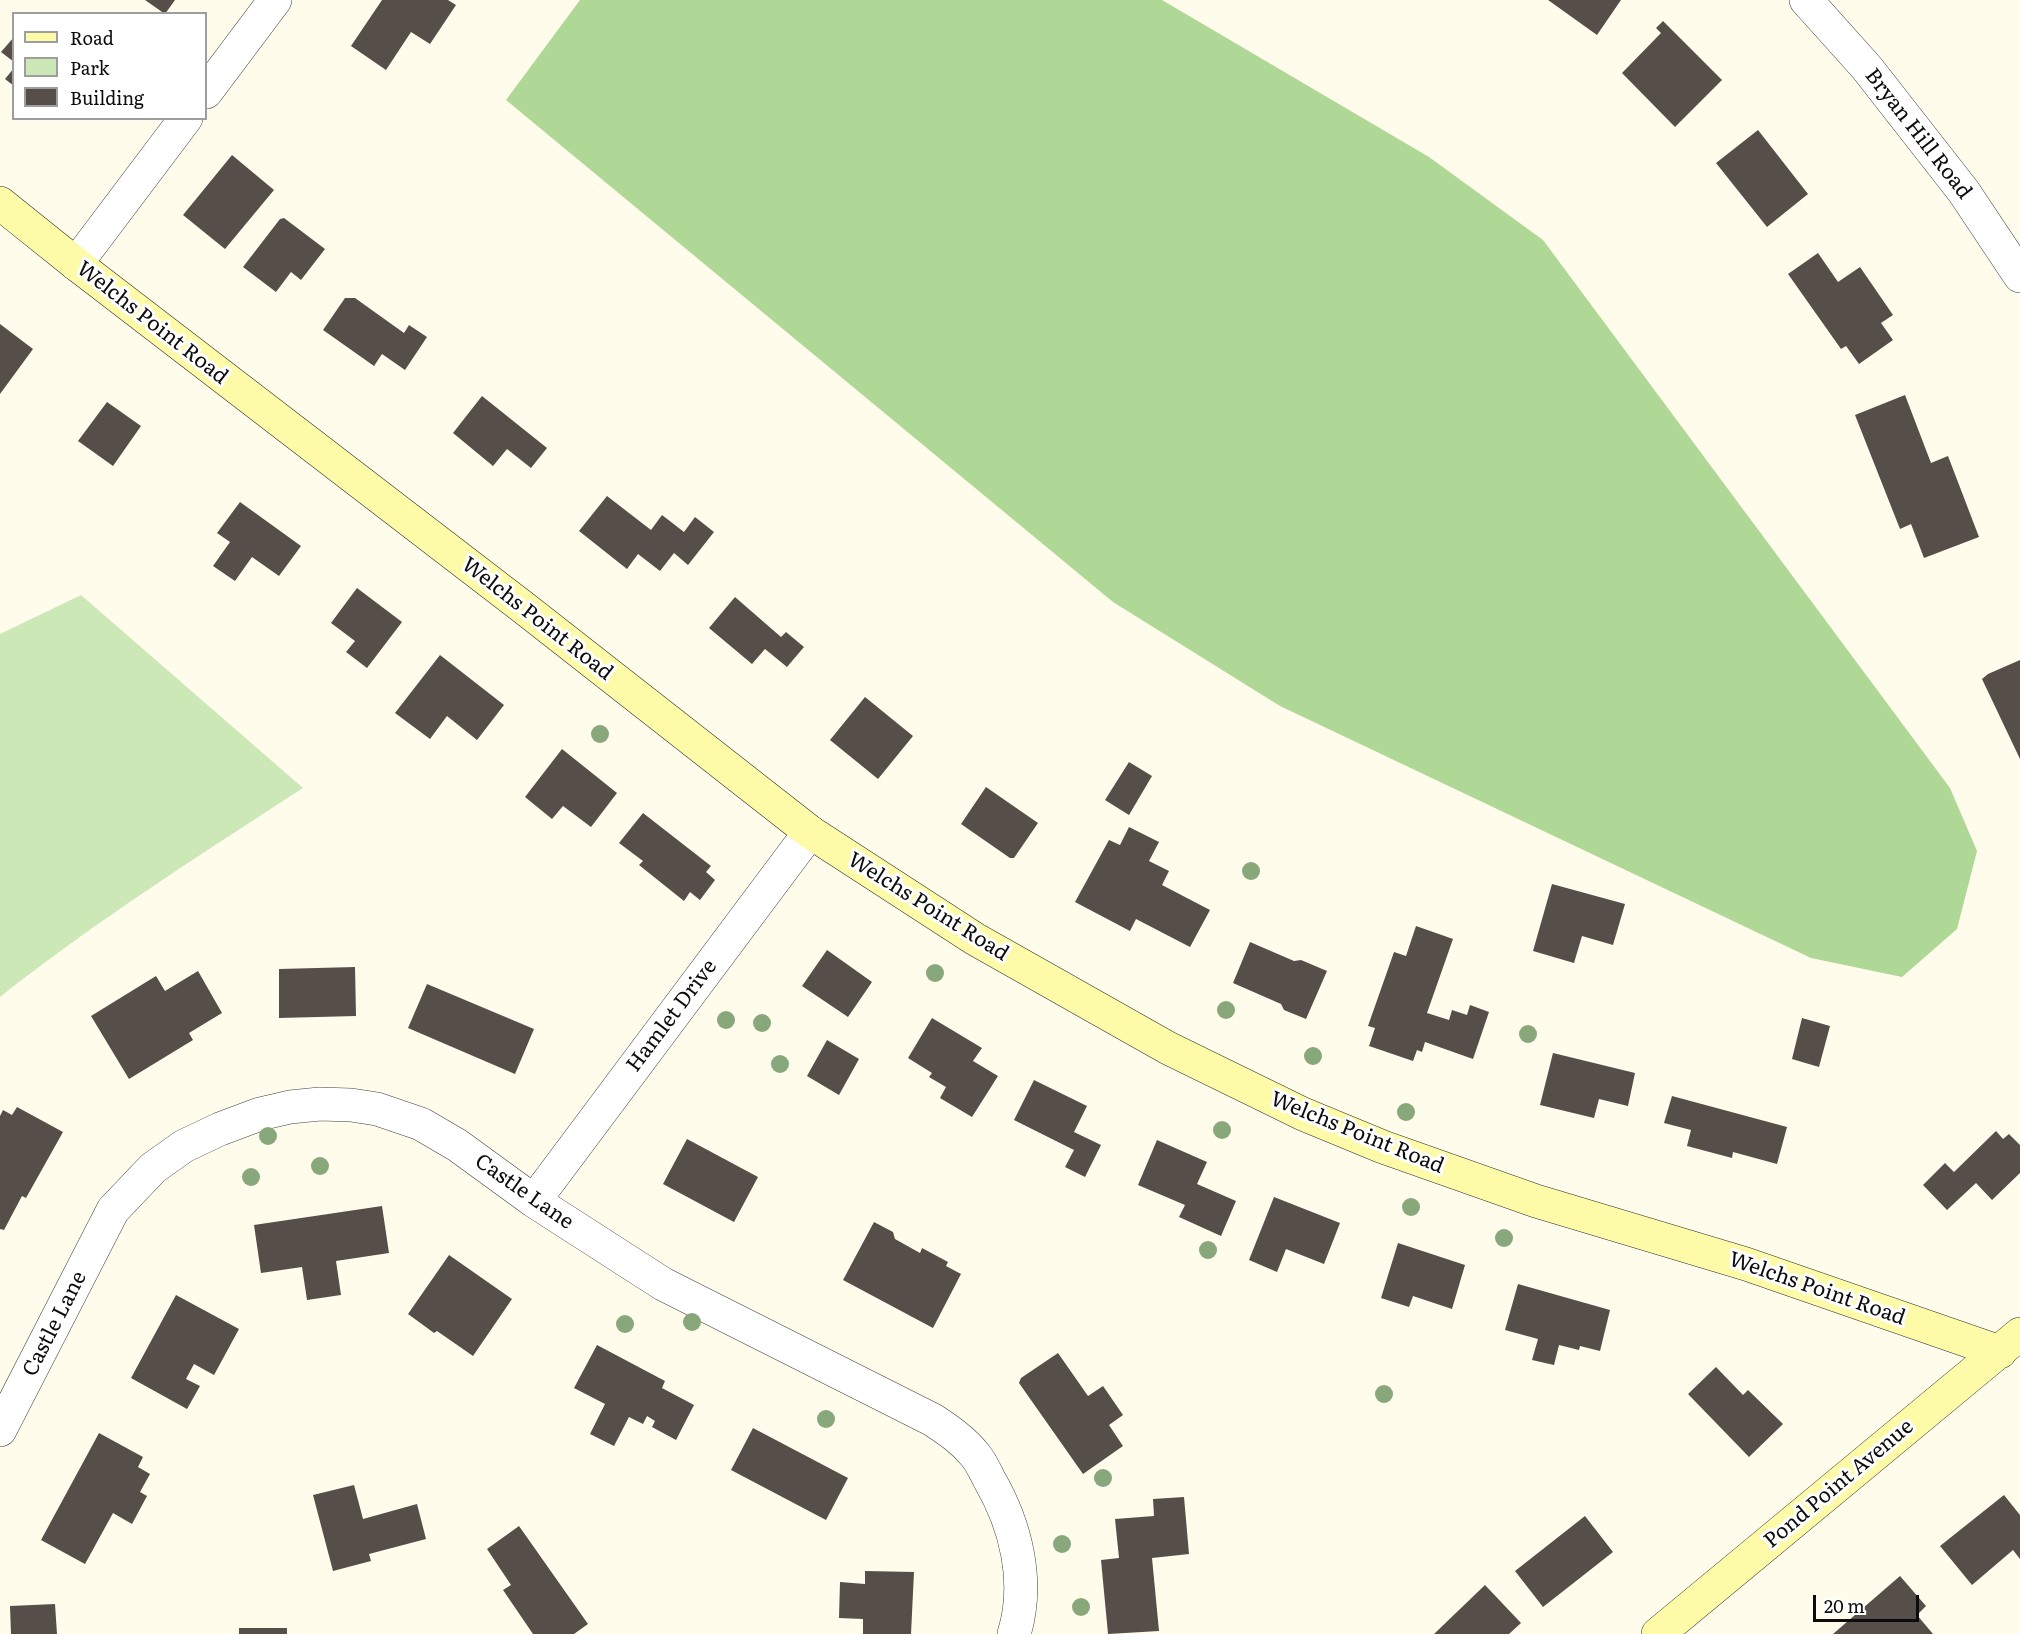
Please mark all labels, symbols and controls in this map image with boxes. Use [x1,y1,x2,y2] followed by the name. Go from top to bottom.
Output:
[12,12,207,120] legend
[70,24,114,51] text: Road
[70,54,109,81] text: Park
[1859,64,1977,204] street label: Bryan Hill Road
[70,84,144,111] text: Building
[71,256,233,390] street label: Welchs Point Road
[456,552,618,686] street label: Welchs Point Road
[843,847,1013,967] street label: Welchs Point Road
[622,955,722,1077] street label: Hamlet Drive
[1267,1087,1447,1179] street label: Welchs Point Road
[470,1149,578,1235] street label: Castle Lane
[1725,1247,1909,1331] street label: Welchs Point Road
[18,1267,92,1381] street label: Castle Lane
[1759,1414,1919,1554] street label: Pond Point Avenue
[1816,1583,1922,1621] scale bar
[1824,1592,1865,1619] text: 20 m

